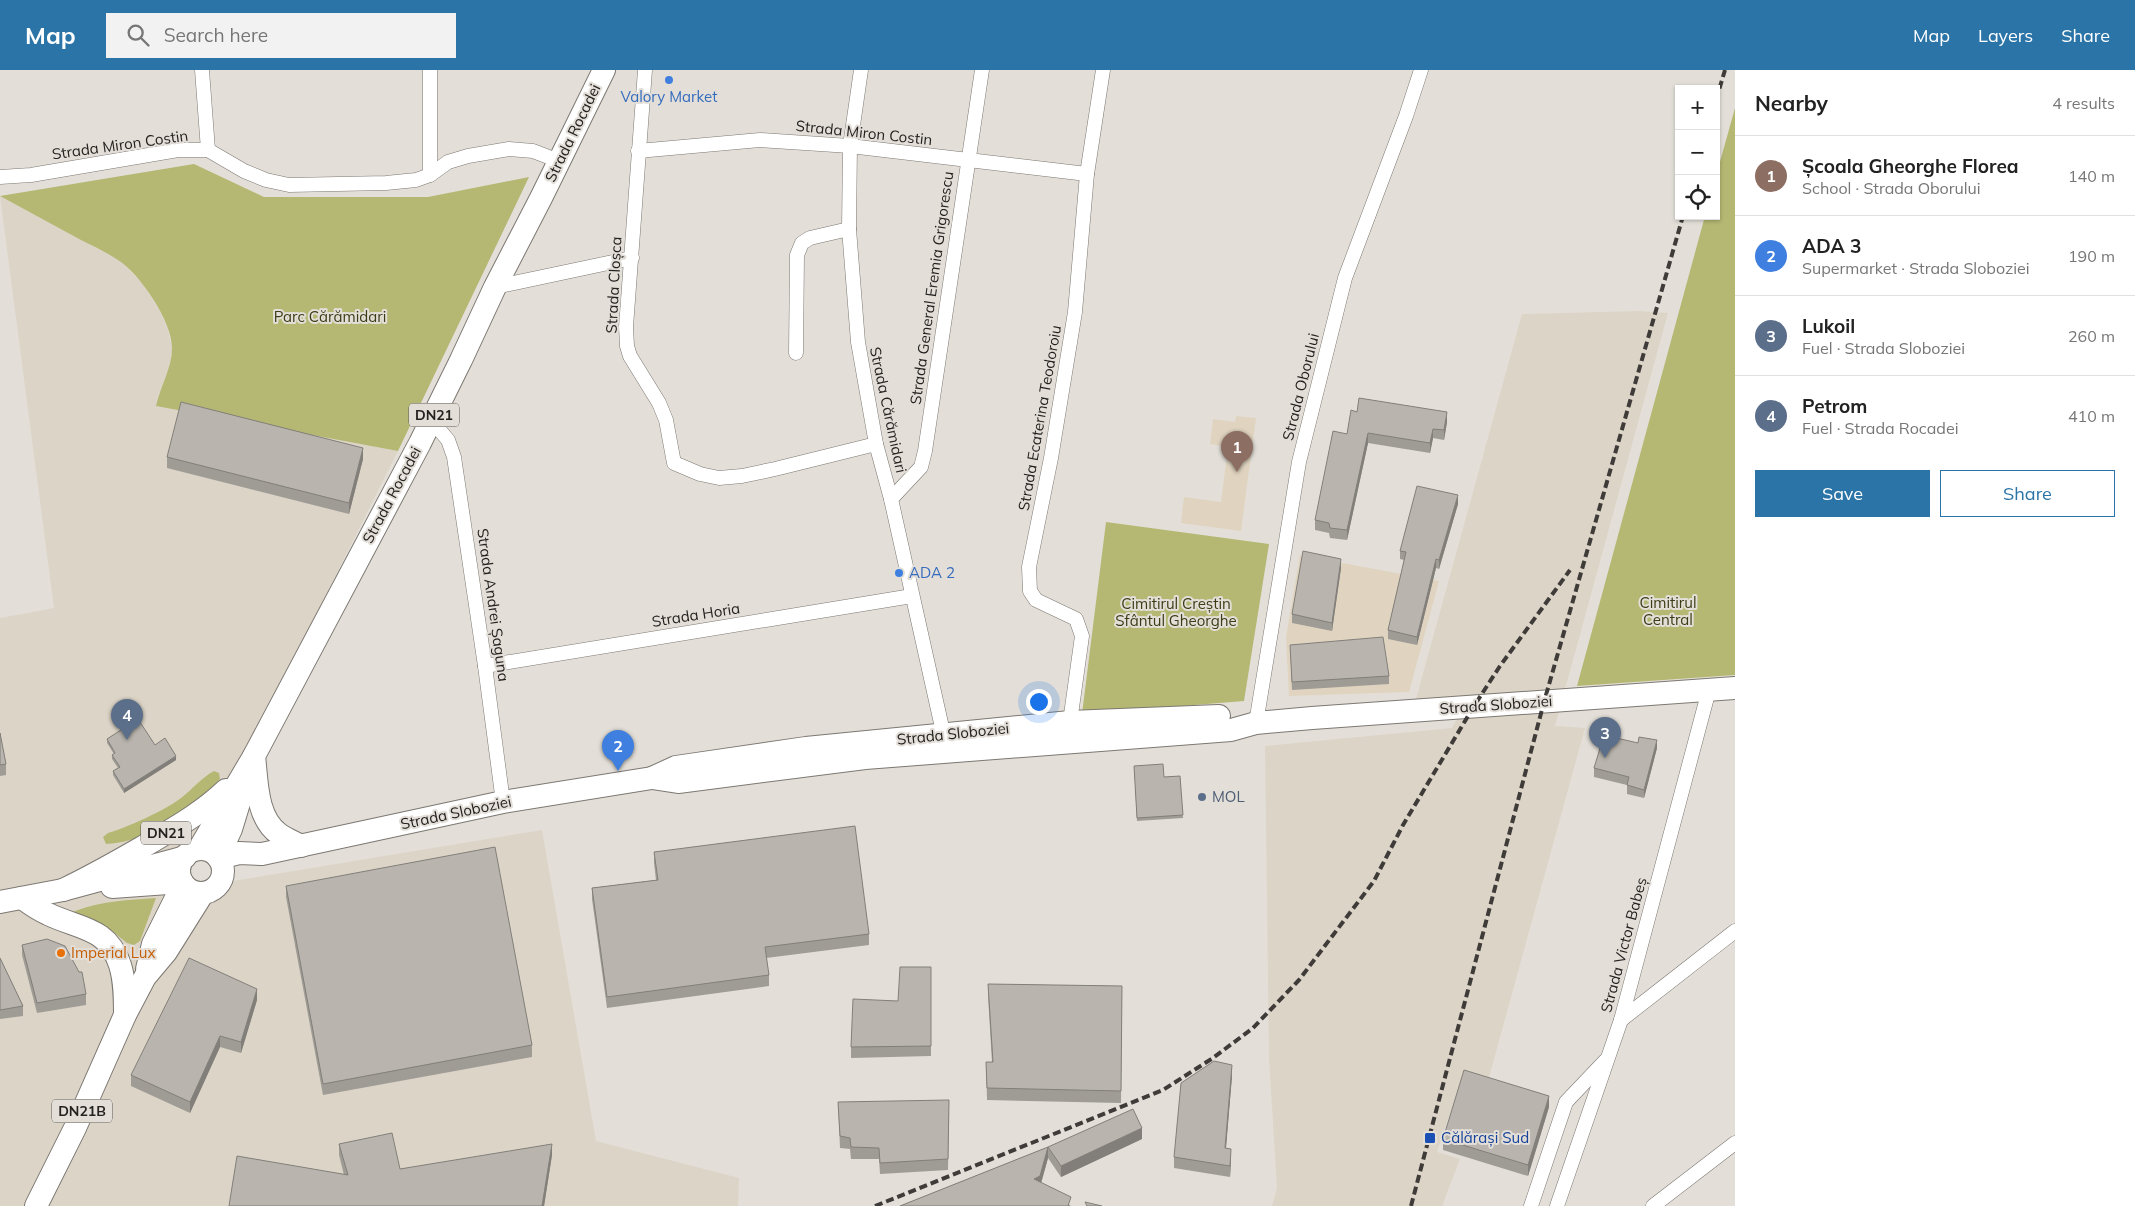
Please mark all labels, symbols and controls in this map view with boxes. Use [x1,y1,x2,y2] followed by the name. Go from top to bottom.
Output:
[106,13,456,58] search box
[25,20,76,50] text: Map
[124,21,152,49] icon: search
[164,23,268,47] text: Search here
[1913,24,1950,47] text: Map
[1978,24,2033,47] text: Layers
[2061,24,2110,47] text: Share
[663,74,675,86] marker: Valory Market
[541,81,604,185] street label: Strada Rocadei
[1675,85,1720,220] map controls
[1675,85,1720,130] button: +
[621,87,717,106] place label: Valory Market
[1755,90,1828,116] text: Nearby
[2052,93,2115,113] text: 4 results
[795,116,933,149] street label: Strada Miron Costin
[51,126,189,163] street label: Strada Miron Costin
[1675,130,1720,175] button: −
[1802,154,2019,178] text: Școala Gheorghe Florea
[1766,166,1776,186] text: 1
[2068,166,2115,186] text: 140 m
[906,170,957,406] street label: Strada General Eremia Grigorescu
[1675,175,1720,220] button: locate
[1802,178,1981,198] text: School · Strada Oborului
[1802,234,1861,258] text: ADA 3
[601,236,626,334] street label: Strada Cloșca
[1766,246,1776,266] text: 2
[2068,246,2115,266] text: 190 m
[1802,258,2030,278] text: Supermarket · Strada Sloboziei
[274,307,386,326] park label: Parc Cărămidari
[1802,314,1855,338] text: Lukoil
[1014,324,1065,512] street label: Strada Ecaterina Teodoroiu
[1766,326,1776,346] text: 3
[2068,326,2115,346] text: 260 m
[1278,331,1323,442] street label: Strada Oborului
[1802,338,1965,358] text: Fuel · Strada Sloboziei
[866,345,911,475] street label: Strada Cărămidari
[1802,394,1867,418] text: Petrom
[409,404,459,426] road number: DN21
[1766,406,1776,426] text: 4
[2068,406,2115,426] text: 410 m
[1802,418,1958,438] text: Fuel · Strada Rocadei
[1221,431,1253,472] pin: 1
[358,443,425,546] street label: Strada Rocadei
[1755,470,1930,517] button: Save
[1940,470,2115,517] button: Share
[473,527,514,683] street label: Strada Andrei Șaguna
[909,563,955,582] place label: ADA 2
[893,567,905,579] marker: ADA 2
[1639,593,1697,629] park label: Cimitirul Central
[1115,594,1237,630] park label: Cimitirul Creștin Sfântul Gheorghe
[651,598,741,631] street label: Strada Horia
[1026,689,1052,715] your location
[1439,691,1553,718] street label: Strada Sloboziei
[111,699,143,740] pin: 4
[1589,717,1621,758] pin: 3
[896,718,1010,749] street label: Strada Sloboziei
[602,730,634,771] pin: 2
[1212,787,1245,806] place label: MOL
[399,791,513,834] street label: Strada Sloboziei
[1196,791,1208,803] marker: MOL
[141,821,191,844] road number: DN21
[1596,875,1651,1015] street label: Strada Victor Babeș
[71,943,155,962] place label: Imperial Lux
[55,947,67,959] marker: Imperial Lux
[52,1100,112,1122] road number: DN21B
[1441,1128,1529,1147] place label: Călărași Sud
[1423,1131,1437,1145] marker: Călărași Sud

